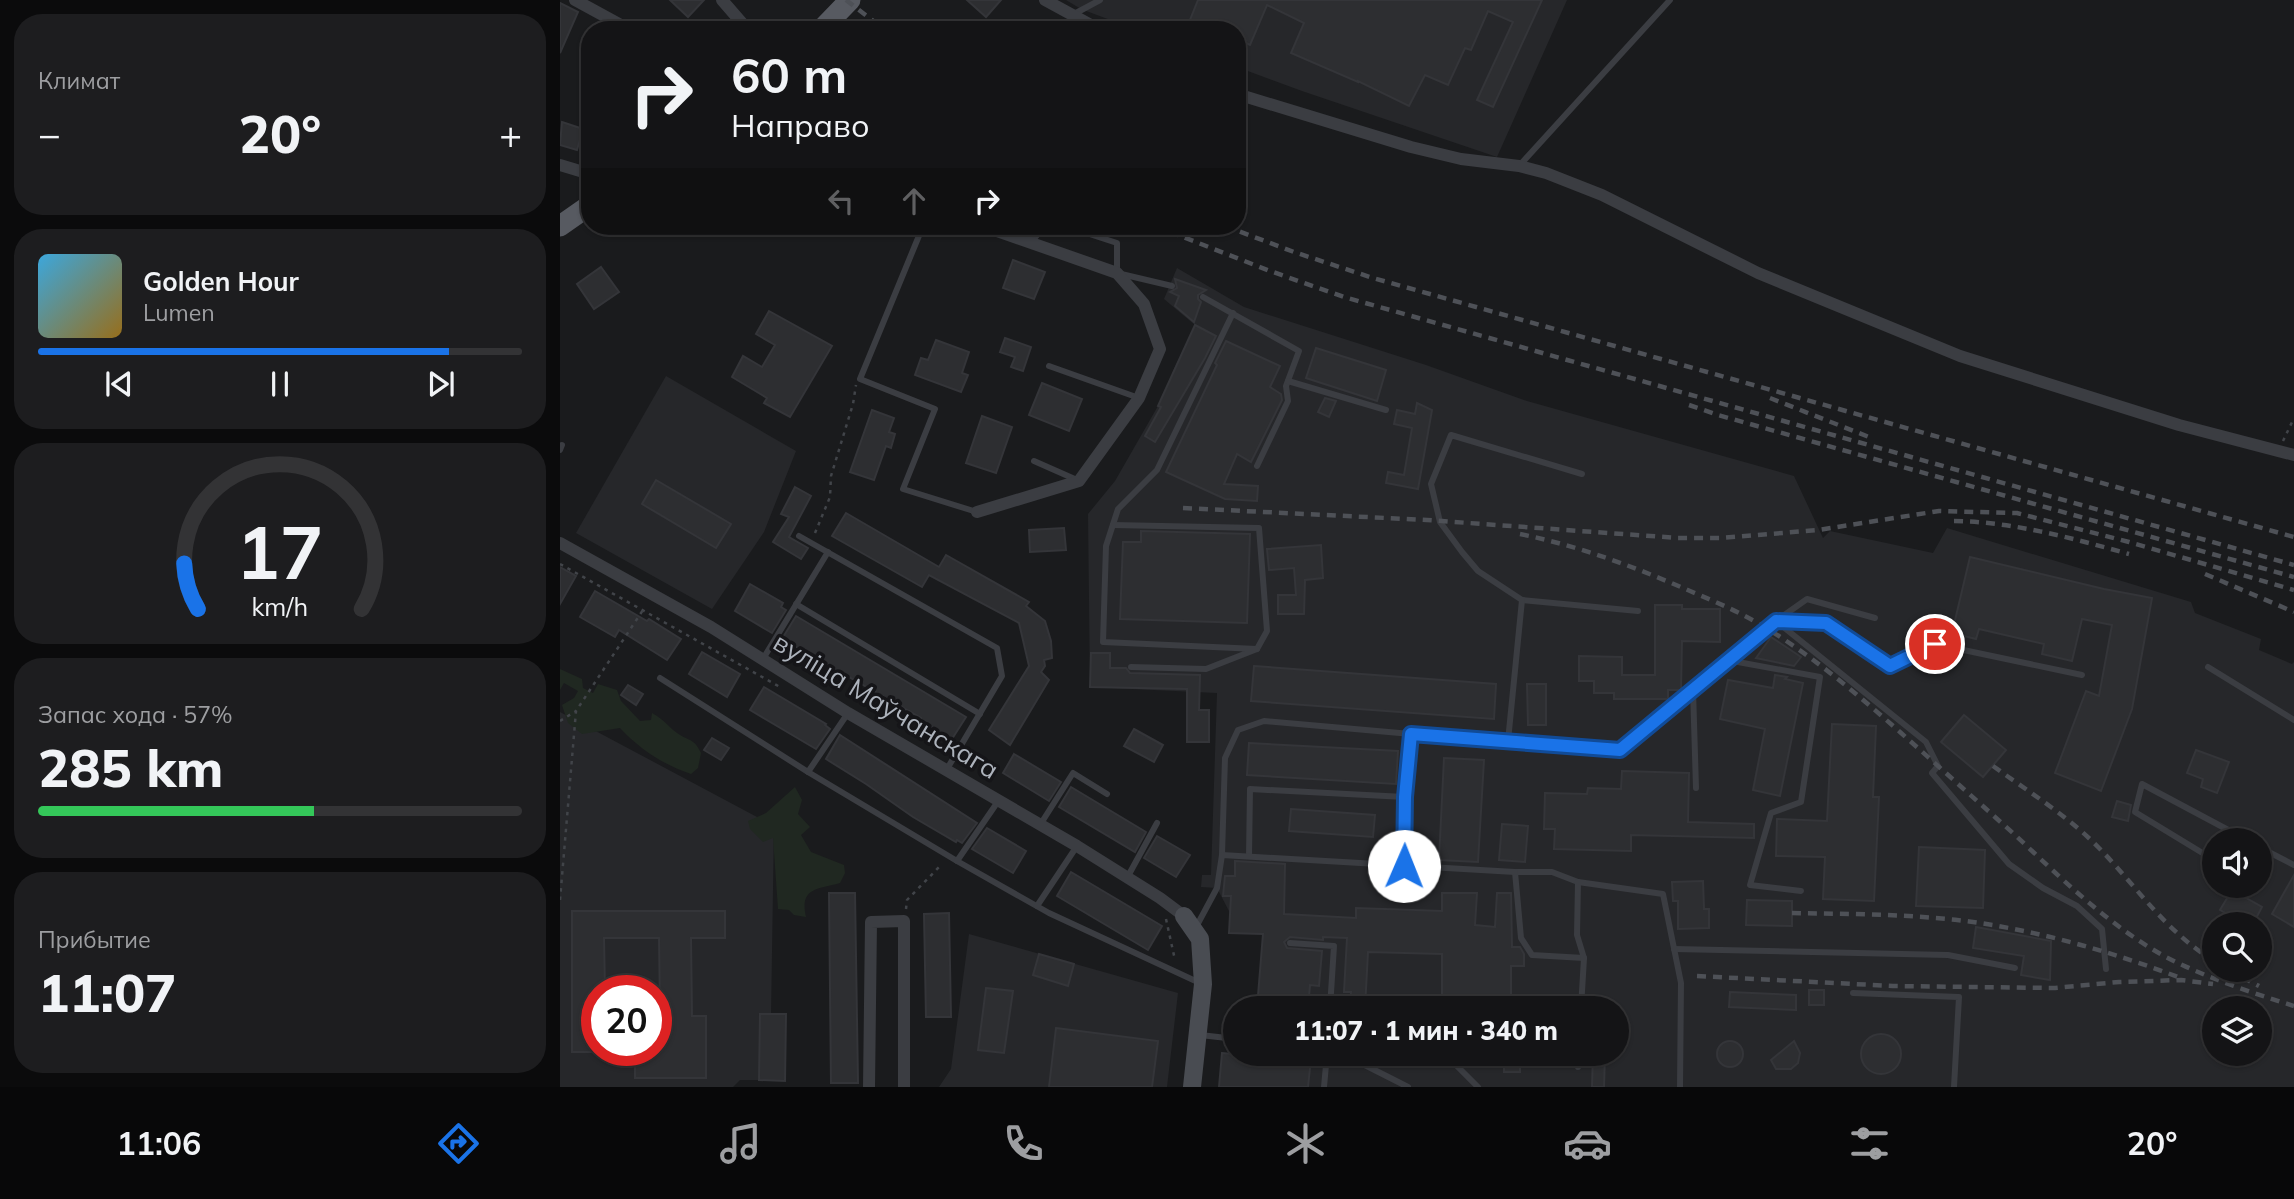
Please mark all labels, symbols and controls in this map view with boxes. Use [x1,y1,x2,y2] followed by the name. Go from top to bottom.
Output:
[731,44,847,105] text: 60 m
[616,49,707,140] icon: right
[38,66,120,95] text: Климат
[239,101,321,166] text: 20°
[731,105,870,145] text: Направо
[38,110,61,158] text: −
[499,110,522,158] text: +
[822,182,860,220] icon: left
[895,182,933,220] icon: ahead
[968,182,1006,220] icon: right
[143,265,299,298] text: Golden Hour
[143,298,215,327] text: Lumen
[100,365,138,403] icon: previous
[261,365,299,403] icon: pause
[422,365,460,403] icon: next
[236,507,324,598] text: 17
[252,591,308,622] text: km/h
[1905,614,1965,674] pin
[768,625,1005,786] street label: вуліца Маўчанскага
[1916,625,1954,663] icon: arrive
[38,700,233,729] text: Запас хода · 57%
[38,735,223,800] text: 285 km
[2202,828,2272,1066] map controls
[2202,828,2272,898] button: sound
[1367,829,1441,903] position arrow
[2202,912,2272,982] button: search
[38,925,151,954] text: Прибытие
[38,960,176,1025] text: 11:07
[581,975,672,1066] speed limit sign: 20
[2202,996,2272,1066] button: layers
[1294,1014,1558,1047] text: 11:07 · 1 мин · 340 m
[434,1119,483,1168] icon: directions
[716,1119,765,1168] icon: music
[999,1119,1048,1168] icon: phone
[1281,1119,1330,1168] icon: climate
[1563,1119,1612,1168] icon: car
[1845,1119,1894,1168] icon: filters
[117,1123,201,1163] text: 11:06
[2127,1123,2177,1163] text: 20°

